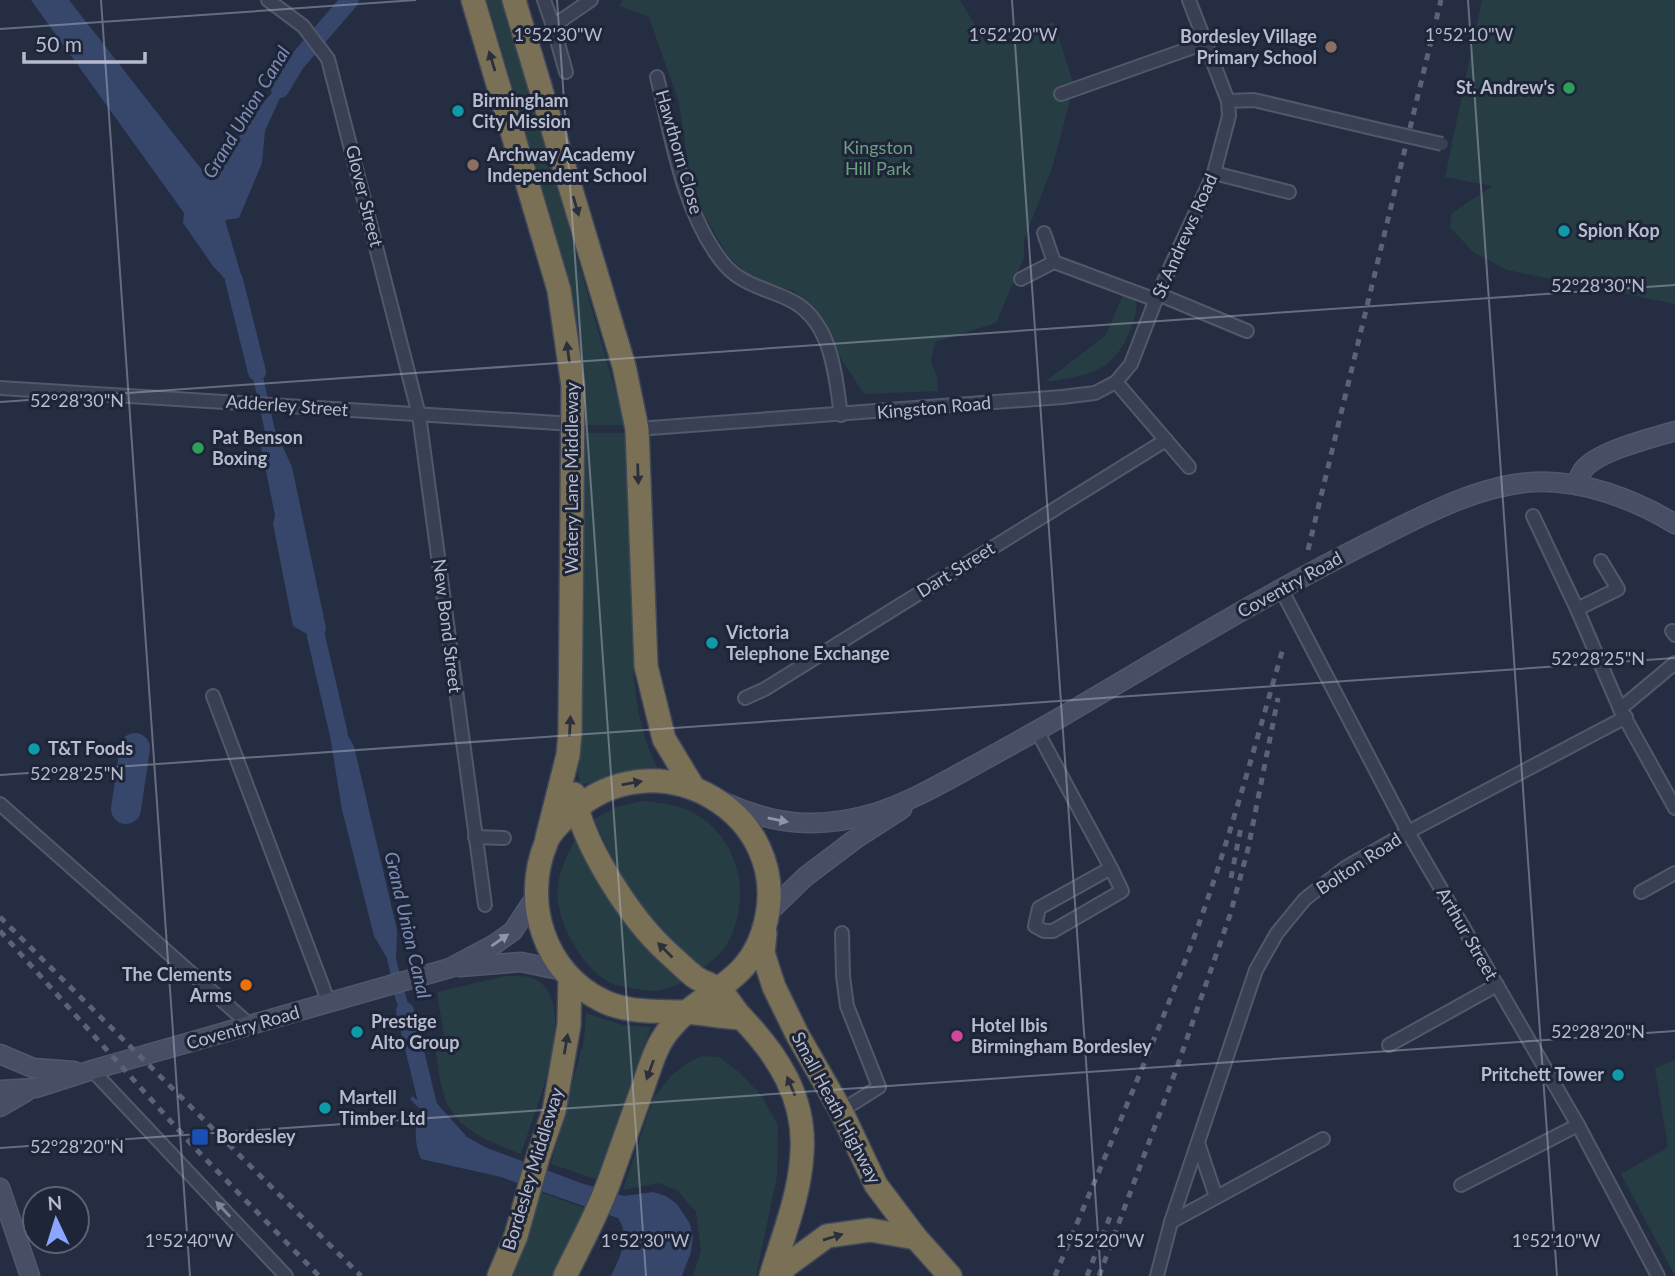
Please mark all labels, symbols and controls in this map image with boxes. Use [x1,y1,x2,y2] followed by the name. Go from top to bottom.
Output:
[24,21,145,65] scale bar
[514,23,603,45] text: 1°52'30"W
[969,23,1058,45] text: 1°52'20"W
[1425,23,1514,45] text: 1°52'10"W
[1180,25,1317,68] place label: Bordesley Village Primary School
[35,31,82,56] text: 50 m
[1323,39,1339,55] marker: Bordesley Village Primary School
[197,41,294,182] water label: Grand Union Canal
[487,51,497,72] one-way arrow
[1456,76,1555,98] place label: St. Andrew's
[1561,80,1577,96] marker: St. Andrew's
[652,87,708,216] street label: Hawthorn Close
[472,89,571,132] place label: Birmingham City Mission
[450,103,466,119] marker: Birmingham City Mission
[843,136,913,179] park label: Kingston Hill Park
[342,143,388,249] street label: Glover Street
[486,143,647,186] place label: Archway Academy Independent School
[465,157,481,173] marker: Archway Academy Independent School
[1147,170,1221,301] street label: St Andrews Road
[571,196,581,217] one-way arrow
[1578,219,1660,241] place label: Spion Kop
[1556,223,1572,239] marker: Spion Kop
[1551,274,1645,296] text: 52°28'30"N
[563,341,574,363] one-way arrow
[560,382,582,574] street label: Watery Lane Middleway
[30,389,124,411] text: 52°28'30"N
[225,390,350,420] street label: Adderley Street
[876,391,992,423] street label: Kingston Road
[212,426,303,469] place label: Pat Benson Boxing
[190,440,206,456] marker: Pat Benson Boxing
[633,464,644,486] one-way arrow
[913,536,999,602] street label: Dart Street
[1233,546,1346,622] street label: Coventry Road
[429,557,467,695] street label: New Bond Street
[725,621,890,664] place label: Victoria Telephone Exchange
[704,635,720,651] marker: Victoria Telephone Exchange
[1551,647,1645,669] text: 52°28'25"N
[565,715,576,737] one-way arrow
[48,737,133,759] place label: T&T Foods
[26,741,42,757] marker: T&T Foods
[30,762,124,784] text: 52°28'25"N
[621,777,643,788] one-way arrow
[767,815,789,826] one-way arrow
[1312,827,1405,899] street label: Bolton Road
[380,849,437,1001] water label: Grand Union Canal
[1432,883,1504,984] street label: Arthur Street
[491,933,509,947] one-way arrow
[657,941,674,958] one-way arrow
[122,963,232,1006] place label: The Clements Arms
[238,977,254,993] marker: The Clements Arms
[184,1000,302,1054] street label: Coventry Road
[370,1010,459,1053] place label: Prestige Alto Group
[971,1014,1152,1057] place label: Hotel Ibis Birmingham Bordesley
[1551,1020,1645,1042] text: 52°28'20"N
[349,1024,365,1040] marker: Prestige Alto Group
[788,1028,887,1188] street label: Small Heath Highway
[949,1028,965,1044] marker: Hotel Ibis Birmingham Bordesley
[561,1033,572,1055] one-way arrow
[644,1059,655,1080] one-way arrow
[1481,1063,1604,1085] place label: Pritchett Tower
[1610,1067,1626,1083] marker: Pritchett Tower
[785,1076,797,1096] one-way arrow
[497,1084,567,1253] street label: Bordesley Middleway
[339,1086,425,1129] place label: Martell Timber Ltd
[317,1100,333,1116] marker: Martell Timber Ltd
[216,1125,296,1147] place label: Bordesley
[190,1127,210,1147] marker: Bordesley
[30,1135,124,1157] text: 52°28'20"N
[21,1185,91,1255] north arrow
[47,1191,63,1215] text: N
[214,1200,231,1217] one-way arrow
[145,1229,234,1251] text: 1°52'40"W
[601,1229,690,1251] text: 1°52'30"W
[1056,1229,1145,1251] text: 1°52'20"W
[1512,1229,1601,1251] text: 1°52'10"W
[822,1231,843,1241] one-way arrow

